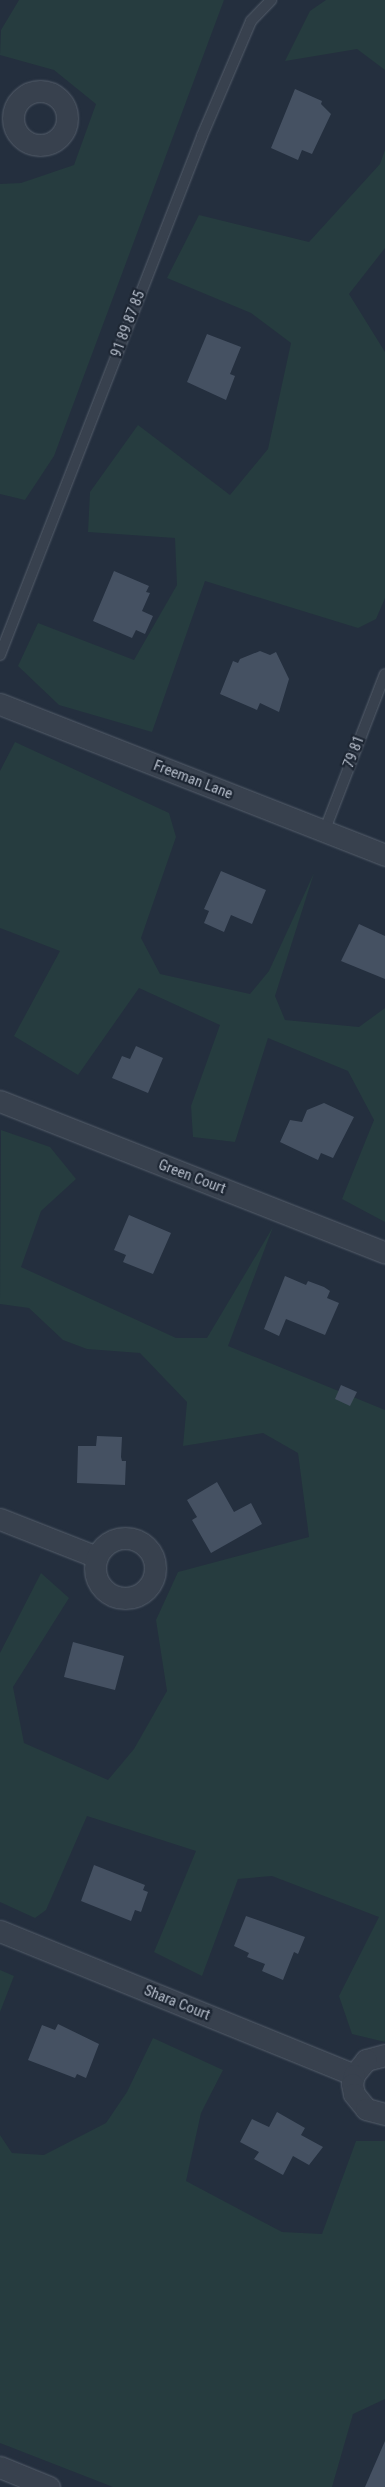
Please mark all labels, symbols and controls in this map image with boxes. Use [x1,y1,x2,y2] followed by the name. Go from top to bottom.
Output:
[107,288,149,360] street label: 91 89 87 85
[340,733,368,771] street label: 79 81
[151,757,235,803] street label: Freeman Lane
[156,1156,228,1198] street label: Green Court
[141,1982,213,2024] street label: Shara Court

